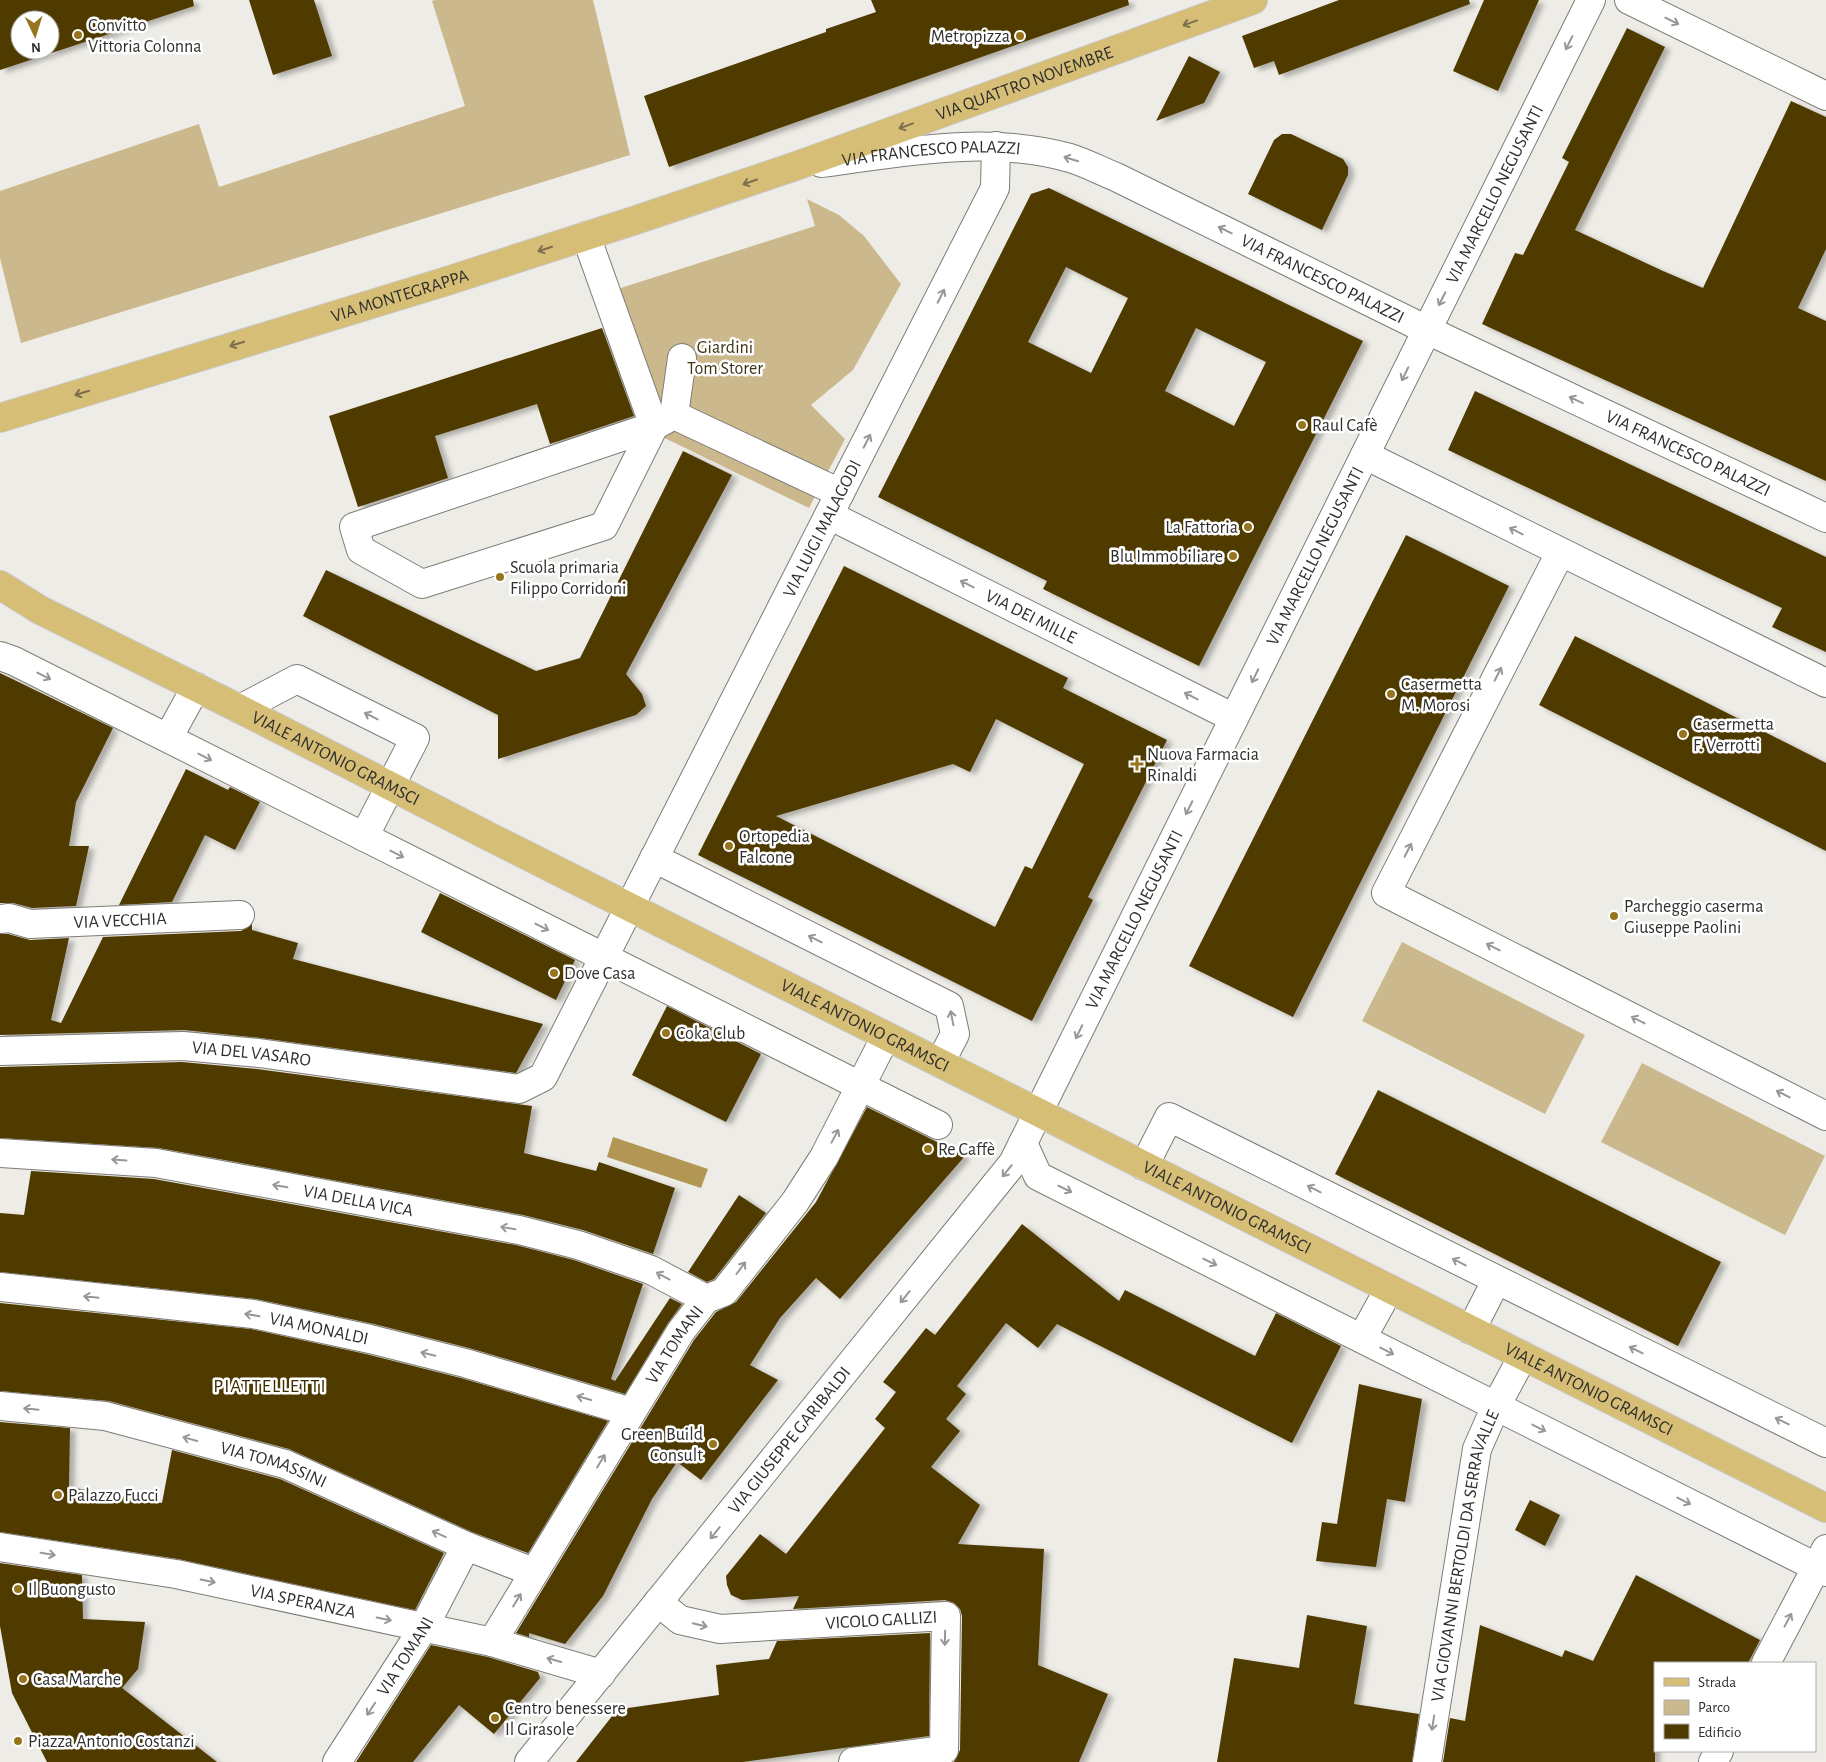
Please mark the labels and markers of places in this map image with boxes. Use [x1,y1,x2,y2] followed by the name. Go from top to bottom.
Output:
[88,17,202,56] place label: Convitto Vittoria Colonna
[931,28,1010,46] place label: Metropizza
[72,29,84,41] marker: Convitto Vittoria Colonna
[1014,30,1026,42] marker: Metropizza
[1312,417,1377,435] place label: Raul Cafè
[1296,419,1308,431] marker: Raul Cafè
[1165,519,1238,537] place label: La Fattoria
[1242,521,1254,533] marker: La Fattoria
[1110,548,1223,566] place label: Blu Immobiliare
[1227,550,1239,562] marker: Blu Immobiliare
[510,559,626,598] place label: Scuola primaria Filippo Corridoni
[494,571,506,583] marker: Scuola primaria Filippo Corridoni
[1401,676,1482,715] place label: Casermetta M. Morosi
[1385,688,1397,700] marker: Casermetta M. Morosi
[1693,716,1774,755] place label: Casermetta F. Verrotti
[1677,728,1689,740] marker: Casermetta F. Verrotti
[1147,746,1259,785] place label: Nuova Farmacia Rinaldi
[1131,758,1143,770] marker: Nuova Farmacia Rinaldi
[739,828,810,867] place label: Ortopedia Falcone
[723,840,735,852] marker: Ortopedia Falcone
[1624,898,1763,937] place label: Parcheggio caserma Giuseppe Paolini
[1608,910,1620,922] marker: Parcheggio caserma Giuseppe Paolini
[564,965,636,983] place label: Dove Casa
[548,967,560,979] marker: Dove Casa
[676,1025,745,1043] place label: Coka Club
[660,1027,672,1039] marker: Coka Club
[938,1141,995,1159] place label: Re Caffè
[922,1143,934,1155] marker: Re Caffè
[621,1426,703,1465] place label: Green Build Consult
[707,1438,719,1450] marker: Green Build Consult
[68,1487,159,1505] place label: Palazzo Fucci
[52,1489,64,1501] marker: Palazzo Fucci
[28,1581,116,1599] place label: Il Buongusto
[12,1583,24,1595] marker: Il Buongusto
[33,1671,121,1689] place label: Casa Marche
[17,1673,29,1685] marker: Casa Marche
[505,1700,626,1739] place label: Centro benessere Il Girasole
[489,1712,501,1724] marker: Centro benessere Il Girasole
[28,1733,195,1751] place label: Piazza Antonio Costanzi
[12,1735,24,1747] marker: Piazza Antonio Costanzi

